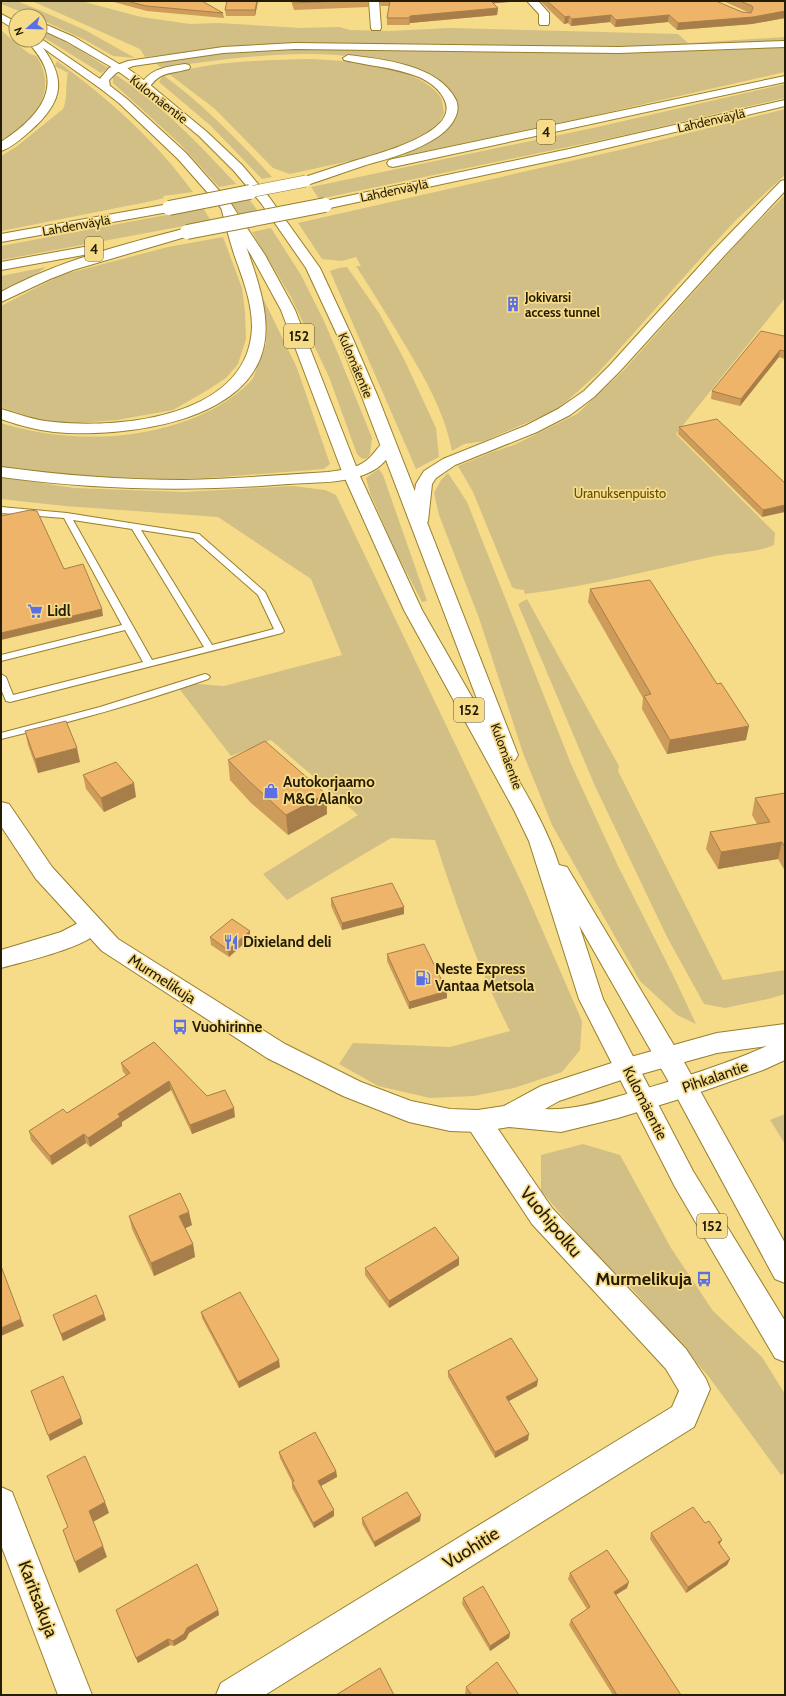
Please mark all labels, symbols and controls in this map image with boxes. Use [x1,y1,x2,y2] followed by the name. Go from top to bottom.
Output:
[8,8,48,48] north arrow
[11,25,27,37] text: N
[127,71,191,127] street label: Kulomäentie
[676,104,747,136] street label: Lahdenväylä
[537,120,555,144] road number: 4
[359,175,430,205] street label: Lahdenväylä
[41,211,112,239] street label: Lahdenväylä
[85,237,103,261] road number: 4
[524,289,601,320] place label: Jokivarsi access tunnel
[504,295,522,313] building icon: Jokivarsi access tunnel
[284,324,314,348] road number: 152
[335,330,377,400] street label: Kulomäentie
[574,485,666,501] park label: Uranuksenpuisto
[26,602,44,620] supermarket icon: Lidl
[47,602,71,620] place label: Lidl
[454,698,484,722] road number: 152
[488,721,526,792] street label: Kulomäentie
[283,773,375,808] place label: Autokorjaamo M&G Alanko
[262,782,280,800] shop icon: Autokorjaamo M&G Alanko
[222,933,240,951] restaurant icon: Dixieland deli
[243,933,331,951] place label: Dixieland deli
[125,950,200,1008] street label: Murmelikuja
[435,960,535,995] place label: Neste Express Vantaa Metsola
[414,969,432,987] fuel station icon: Neste Express Vantaa Metsola
[171,1018,189,1036] bus stop icon: Vuohirinne
[192,1018,263,1036] place label: Vuohirinne
[680,1057,751,1097] street label: Pihkalantie
[619,1063,671,1143] street label: Kulomäentie
[515,1182,587,1262] street label: Vuohipolku
[697,1214,727,1238] road number: 152
[595,1268,692,1290] place label: Murmelikuja
[695,1270,713,1288] bus stop icon: Murmelikuja
[439,1522,503,1574] street label: Vuohitie
[13,1558,63,1641] street label: Karitsakuja

